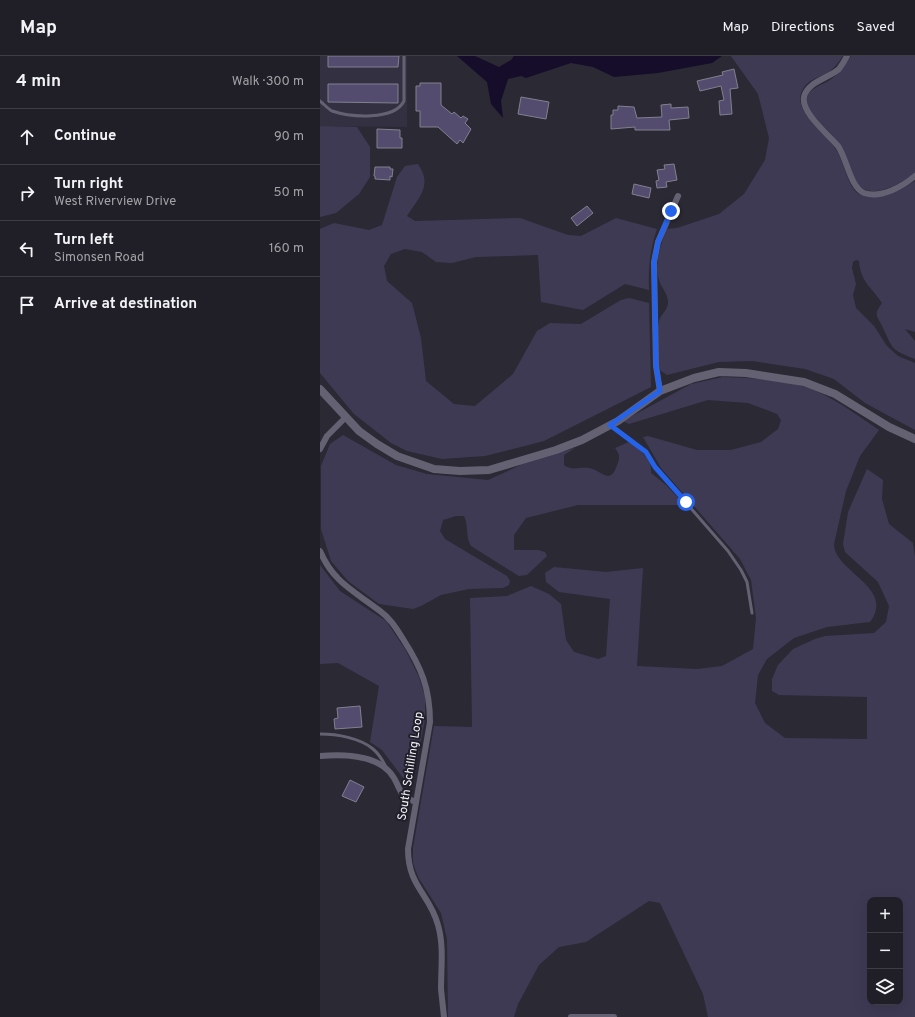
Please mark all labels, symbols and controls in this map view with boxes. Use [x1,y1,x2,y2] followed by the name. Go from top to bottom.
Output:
[20,16,57,40] text: Map
[723,19,749,36] text: Map
[771,19,835,36] text: Directions
[857,19,895,36] text: Saved
[16,71,61,93] text: 4 min
[232,74,304,90] text: Walk · 300 m
[16,126,38,148] icon: ahead
[54,127,116,146] text: Continue
[274,129,304,145] text: 90 m
[54,175,123,194] text: Turn right
[16,182,38,204] icon: right
[274,185,304,201] text: 50 m
[54,194,176,210] text: West Riverview Drive
[662,202,680,220] route end
[54,231,114,250] text: Turn left
[16,238,38,260] icon: left
[269,241,304,257] text: 160 m
[54,250,144,266] text: Simonsen Road
[16,294,38,316] icon: arrive
[54,295,197,314] text: Arrive at destination
[677,493,695,511] route start
[394,710,428,822] street label: South Schilling Loop
[867,897,903,1005] map controls
[867,897,903,933] button: +
[867,933,903,969] button: −
[867,969,903,1005] button: layers

